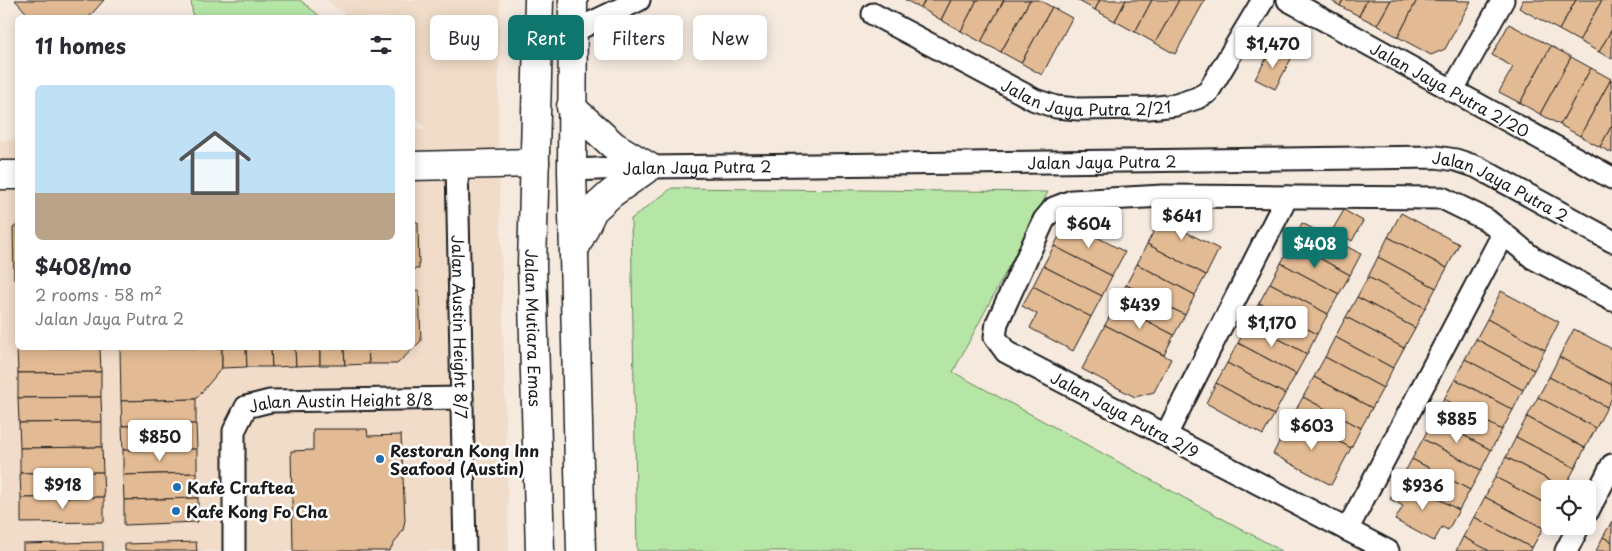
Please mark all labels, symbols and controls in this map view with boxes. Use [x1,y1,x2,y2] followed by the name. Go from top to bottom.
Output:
[430,15,498,60] chip: Buy
[508,15,584,60] chip: Rent
[594,15,683,60] chip: Filters
[693,15,767,60] chip: New
[1232,27,1314,69] pin: $1,470
[35,29,126,61] text: 11 homes
[367,31,395,59] icon: filters
[1246,31,1300,55] text: $1,470
[1366,36,1534,143] street label: Jalan Jaya Putra 2/20
[997,72,1173,121] street label: Jalan Jaya Putra 2/21
[170,118,260,208] icon: home
[1431,145,1573,227] street label: Jalan Jaya Putra 2
[1027,148,1177,174] street label: Jalan Jaya Putra 2
[622,153,772,180] street label: Jalan Jaya Putra 2
[1152,198,1212,241] pin: $641
[1162,203,1202,227] text: $641
[1059,206,1119,249] pin: $604
[1067,211,1111,235] text: $604
[1285,226,1345,269] pin: $408
[1293,231,1337,255] text: $408
[446,235,474,419] street label: Jalan Austin Height 8/7
[520,249,548,407] street label: Jalan Mutiara Emas
[35,250,131,282] text: $408/mo
[35,282,162,306] text: 2 rooms · 58 m²
[1110,288,1170,330] pin: $439
[1120,292,1160,316] text: $439
[35,306,184,330] text: Jalan Jaya Putra 2
[1231,306,1313,348] pin: $1,170
[1248,310,1296,334] text: $1,170
[1047,365,1203,463] street label: Jalan Jaya Putra 2/9
[246,386,433,418] street label: Jalan Austin Height 8/8
[1427,402,1487,444] pin: $885
[1437,406,1477,430] text: $885
[1282,408,1342,451] pin: $603
[1290,413,1334,437] text: $603
[130,420,190,462] pin: $850
[139,424,181,448] text: $850
[390,438,539,480] place label: Restoran Kong Inn Seafood (Austin)
[374,453,386,465] marker: Restoran Kong Inn Seafood (Austin)
[33,468,93,510] pin: $918
[1393,468,1453,511] pin: $936
[44,472,82,496] text: $918
[1402,473,1444,497] text: $936
[187,475,296,499] place label: Kafe Craftea
[1541,480,1596,535] map controls
[1541,480,1596,535] button: locate
[171,481,183,493] marker: Kafe Craftea
[186,499,328,523] place label: Kafe Kong Fo Cha
[170,505,182,517] marker: Kafe Kong Fo Cha

